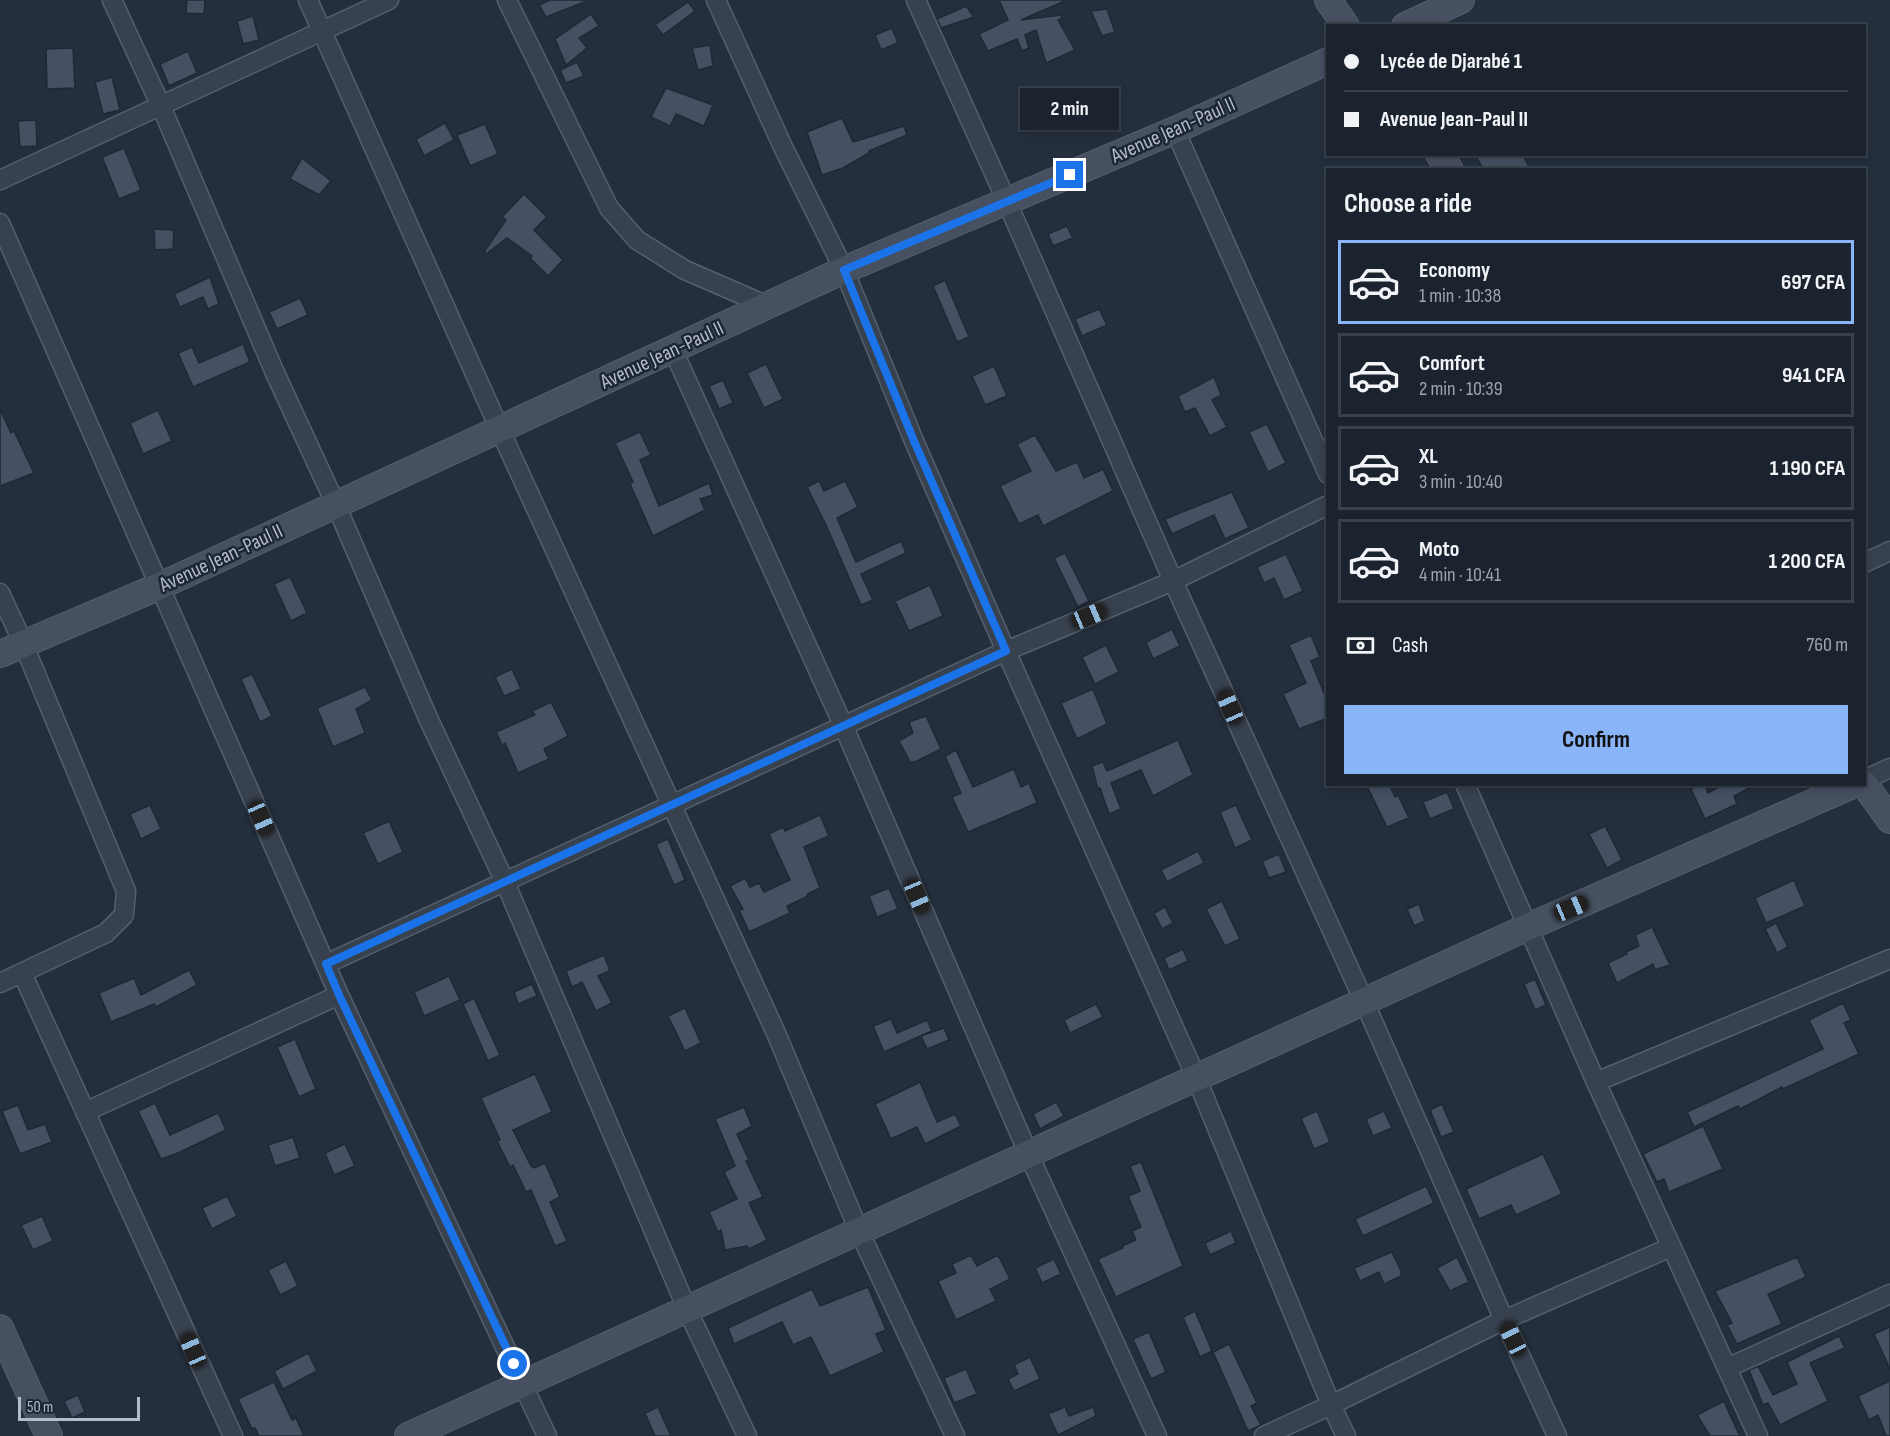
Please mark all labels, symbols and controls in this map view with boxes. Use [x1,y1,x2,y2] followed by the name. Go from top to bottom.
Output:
[1380,48,1522,75] text: Lycée de Djarabé 1
[1020,88,1120,130] callout: 2 min
[1106,91,1239,169] street label: Avenue Jean-Paul II
[1050,97,1089,121] text: 2 min
[1380,106,1528,133] text: Avenue Jean-Paul II
[1056,161,1083,188] route end
[1344,188,1472,220] text: Choose a ride
[1347,255,1401,309] icon: car
[1419,257,1490,284] text: Economy
[1781,269,1845,296] text: 697 CFA
[1419,284,1501,308] text: 1 min · 10:38
[595,315,728,395] street label: Avenue Jean-Paul II
[1347,348,1401,402] icon: car
[1419,350,1485,377] text: Comfort
[1782,362,1845,389] text: 941 CFA
[1419,377,1503,401] text: 2 min · 10:39
[1347,441,1401,495] icon: car
[1419,443,1438,470] text: XL
[1770,455,1845,482] text: 1 190 CFA
[1419,470,1503,494] text: 3 min · 10:40
[154,518,287,598] street label: Avenue Jean-Paul II
[1347,534,1401,588] icon: car
[1419,536,1459,563] text: Moto
[1769,548,1845,575] text: 1 200 CFA
[1419,563,1501,587] text: 4 min · 10:41
[1069,601,1109,631] car
[1344,629,1377,662] icon: cash
[1392,632,1428,659] text: Cash
[1806,633,1848,657] text: 760 m
[1214,687,1246,727] car
[1344,705,1848,774] button: Confirm
[245,798,277,838] car
[902,876,932,916] car
[1551,893,1591,923] car
[1497,1319,1529,1359] car
[177,1330,209,1370] car
[500,1350,527,1377] route start
[18,1394,140,1422] scale bar
[27,1398,53,1417] text: 50 m

